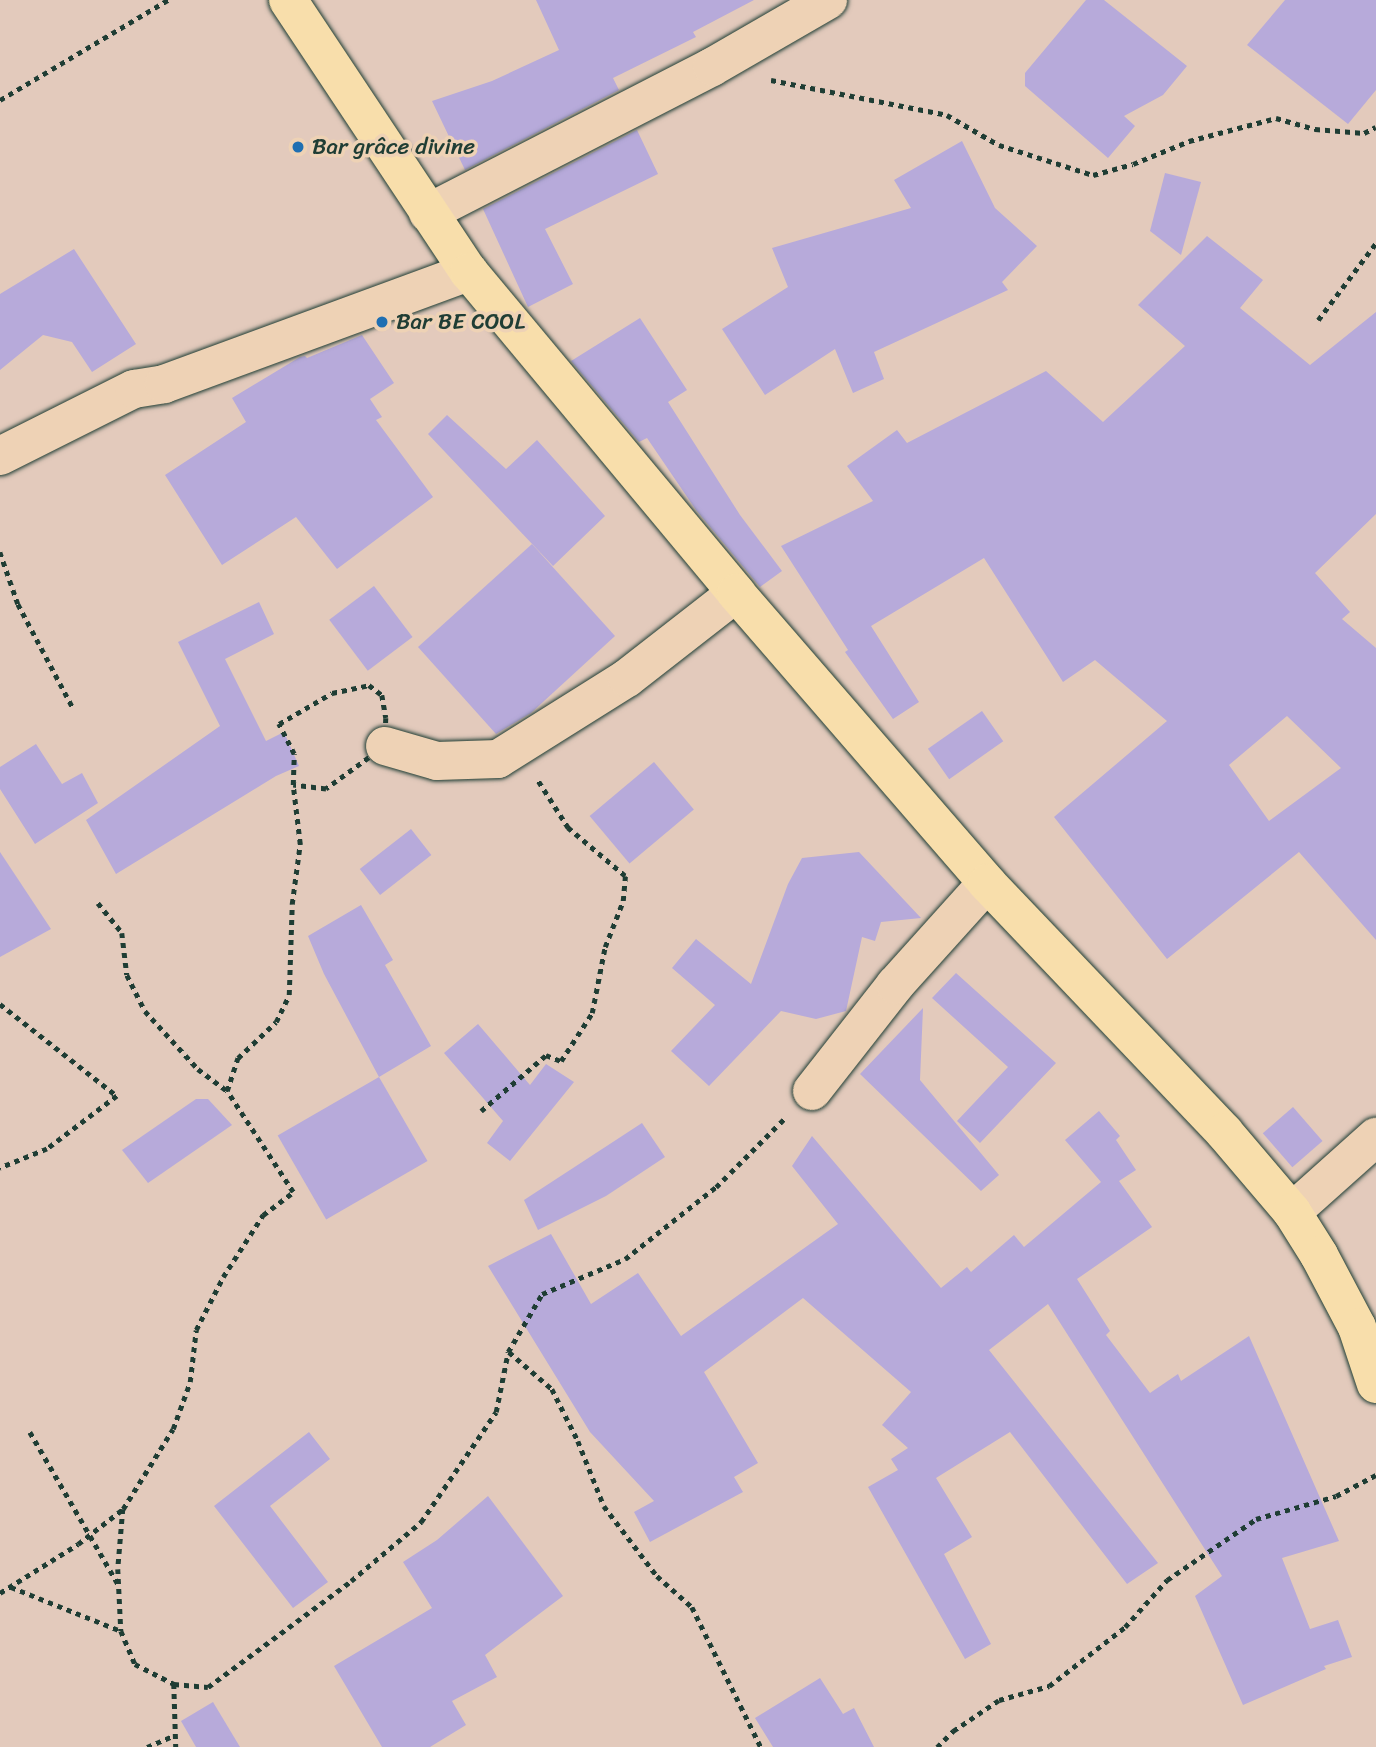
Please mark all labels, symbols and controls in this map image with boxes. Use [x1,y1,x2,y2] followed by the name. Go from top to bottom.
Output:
[312,133,474,161] place label: Bar grâce divine
[290,139,306,155] marker: Bar grâce divine
[396,308,524,336] place label: Bar BE COOL
[374,314,390,330] marker: Bar BE COOL

